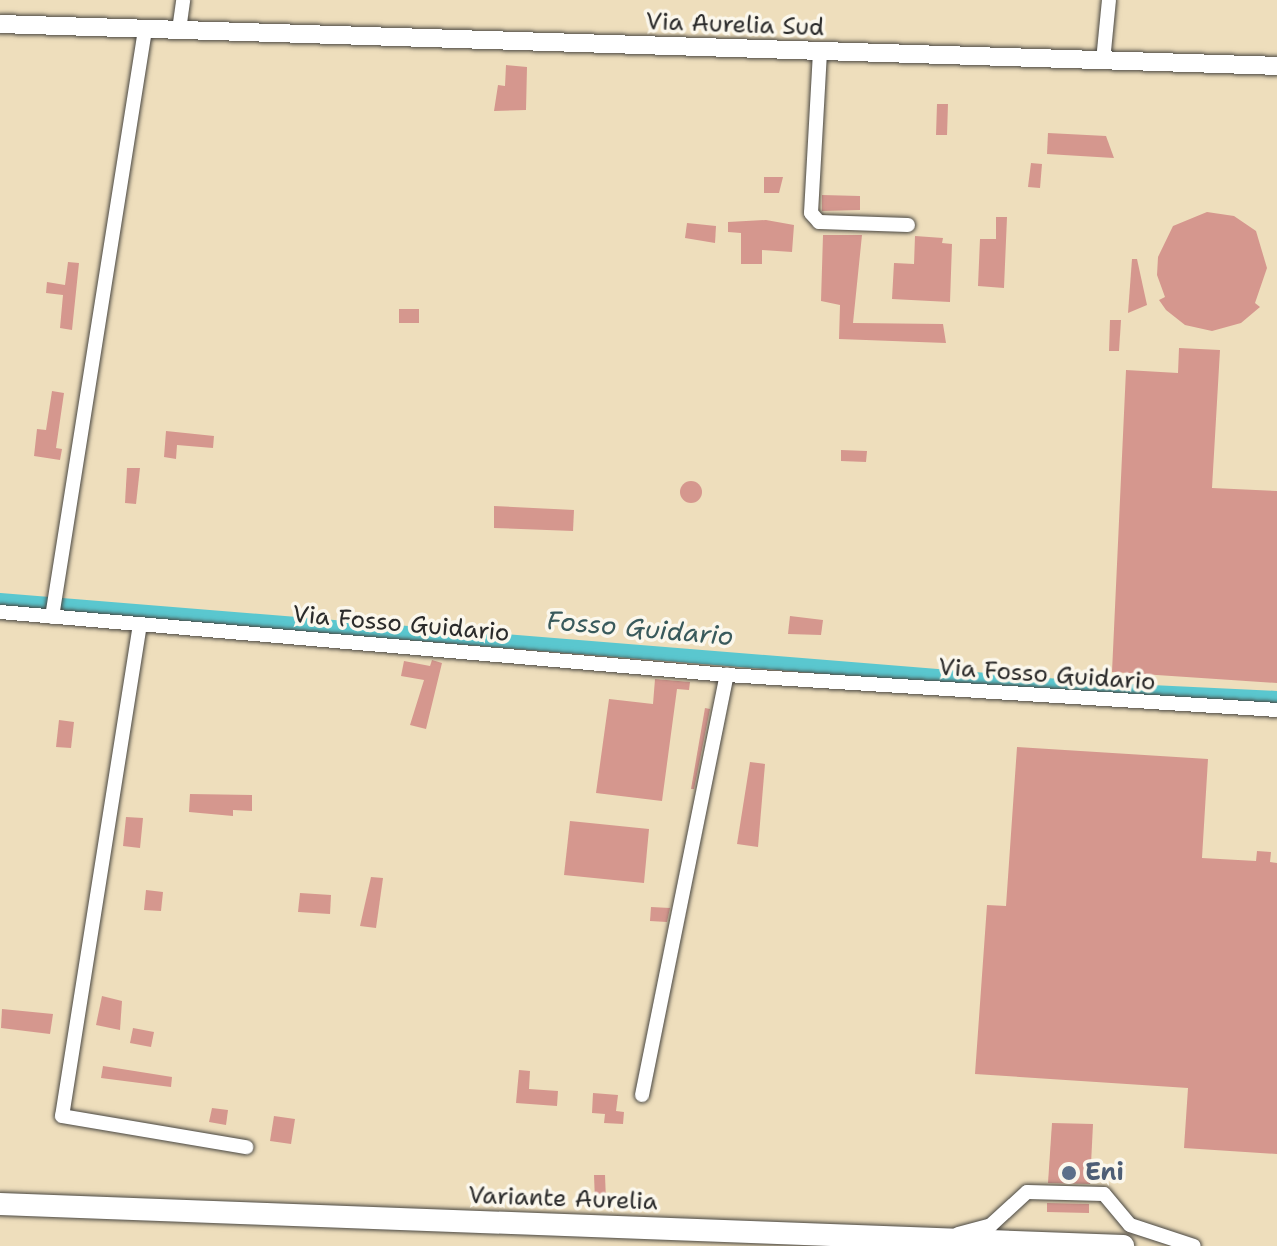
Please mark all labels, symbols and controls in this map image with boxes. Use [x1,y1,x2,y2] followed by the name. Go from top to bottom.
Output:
[645,7,825,43] street label: Via Aurelia Sud
[291,600,511,648] street label: Via Fosso Guidario
[545,604,735,652] water label: Fosso Guidario
[937,653,1157,697] street label: Via Fosso Guidario
[1085,1159,1124,1187] place label: Eni
[1060,1164,1078,1182] marker: Eni
[468,1181,658,1217] street label: Variante Aurelia

